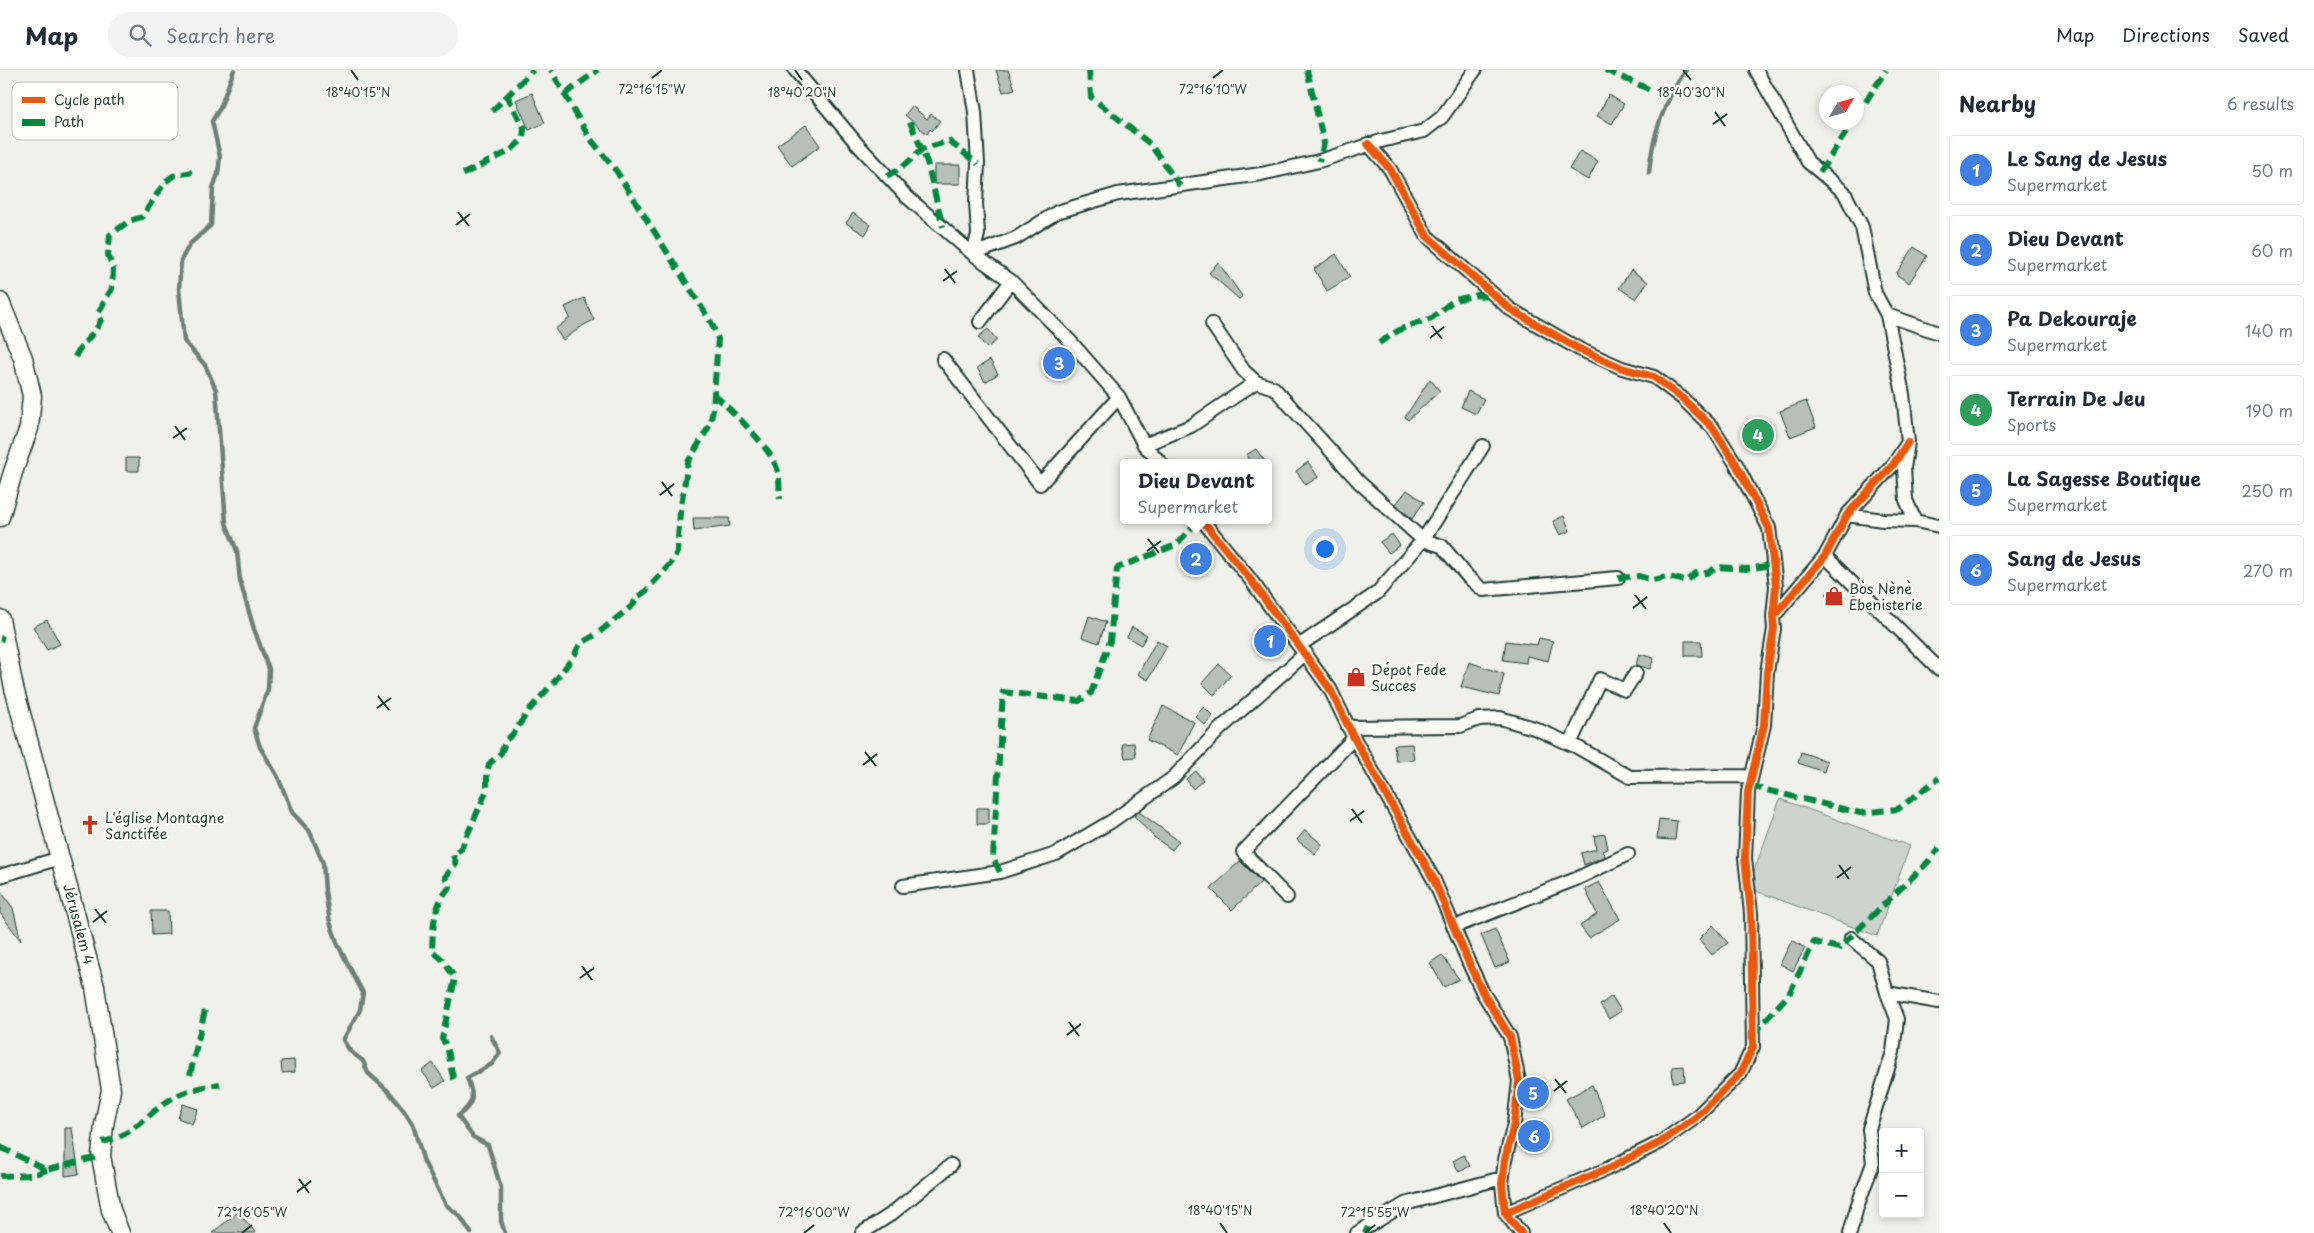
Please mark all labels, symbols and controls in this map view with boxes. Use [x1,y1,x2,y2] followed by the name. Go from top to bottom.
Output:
[108,12,458,57] search box
[25,17,78,53] text: Map
[126,21,154,49] icon: search
[166,21,275,49] text: Search here
[2056,21,2094,48] text: Map
[2122,21,2210,48] text: Directions
[2238,21,2289,48] text: Saved
[619,80,686,98] text: 72°16'15"W
[1179,80,1248,98] text: 72°16'10"W
[12,82,178,140] legend
[326,83,390,101] text: 18°40'15"N
[768,83,836,101] text: 18°40'20"N
[1657,83,1725,101] text: 18°40'30"N
[1819,85,1864,130] north arrow
[1959,87,2036,119] text: Nearby
[54,89,125,110] text: Cycle path
[2227,91,2294,115] text: 6 results
[54,111,84,132] text: Path
[2007,144,2167,172] text: Le Sang de Jesus
[1972,158,1980,182] text: 1
[2252,158,2293,182] text: 50 m
[2007,172,2107,196] text: Supermarket
[2007,224,2124,252] text: Dieu Devant
[1970,238,1982,262] text: 2
[2251,238,2293,262] text: 60 m
[2007,252,2107,276] text: Supermarket
[2007,304,2137,332] text: Pa Dekouraje
[1971,318,1981,342] text: 3
[2245,318,2293,342] text: 140 m
[2007,332,2107,356] text: Supermarket
[1043,344,1075,382] pin: 3
[2007,384,2146,412] text: Terrain De Jeu
[1971,398,1981,422] text: 4
[2245,398,2293,422] text: 190 m
[2007,412,2056,436] text: Sports
[1742,416,1774,454] pin: 4
[1120,459,1272,524] popup
[2007,464,2201,492] text: La Sagesse Boutique
[1138,466,1254,494] text: Dieu Devant
[1971,478,1981,502] text: 5
[2242,478,2293,502] text: 250 m
[2007,492,2107,516] text: Supermarket
[1138,494,1238,518] text: Supermarket
[1312,536,1338,562] your location
[1180,540,1212,578] pin: 2
[2007,544,2141,572] text: Sang de Jesus
[1970,558,1982,582] text: 6
[2243,558,2293,582] text: 270 m
[2007,572,2107,596] text: Supermarket
[1849,578,1922,615] place label: Bòs Nènè Ebenisterie
[1823,585,1845,607] shop icon: Bòs Nènè Ebenisterie
[1254,622,1286,660] pin: 1
[1371,659,1447,696] place label: Dépot Fede Succes
[1345,666,1367,688] shop icon: Dépot Fede Succes
[105,807,225,844] place label: L'église Montagne Sanctifée
[79,814,101,836] church icon: L'église Montagne Sanctifée
[58,881,100,967] street label: Jérusalem 4
[1517,1074,1549,1112] pin: 5
[1518,1117,1550,1155] pin: 6
[1879,1128,1924,1218] map controls
[1879,1128,1924,1173] button: +
[1879,1173,1924,1218] button: −
[1188,1201,1252,1219] text: 18°40'15"N
[1630,1201,1698,1219] text: 18°40'20"N
[217,1203,288,1221] text: 72°16'05"W
[778,1203,850,1221] text: 72°16'00"W
[1341,1203,1410,1221] text: 72°15'55"W

